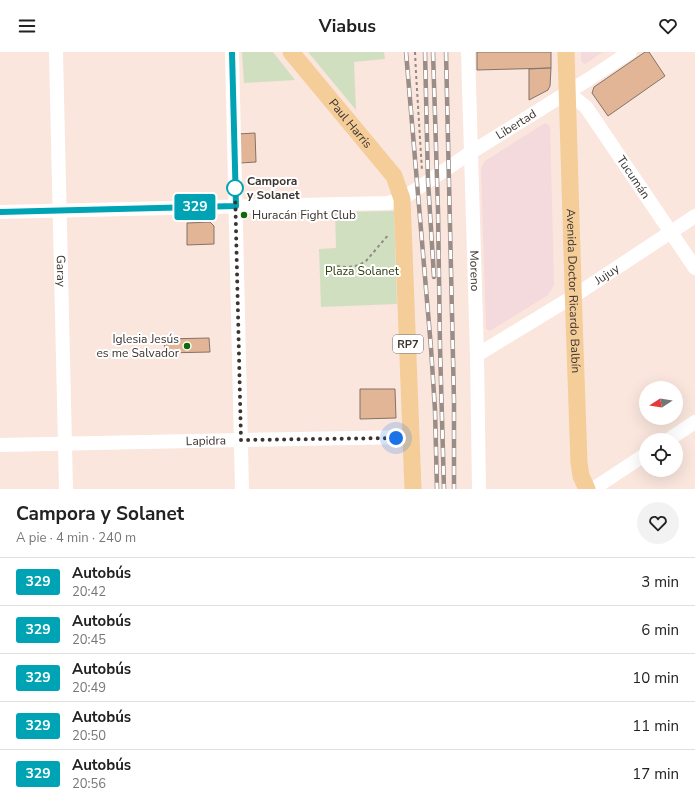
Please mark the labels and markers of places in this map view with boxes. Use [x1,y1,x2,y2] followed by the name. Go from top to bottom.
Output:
[246,173,300,203] place label: Campora y Solanet
[226,179,244,197] marker: Campora y Solanet
[252,207,356,223] place label: Huracán Fight Club
[239,210,249,220] marker: Huracán Fight Club
[96,331,180,361] place label: Iglesia Jesús es me Salvador
[182,341,192,351] marker: Iglesia Jesús es me Salvador

